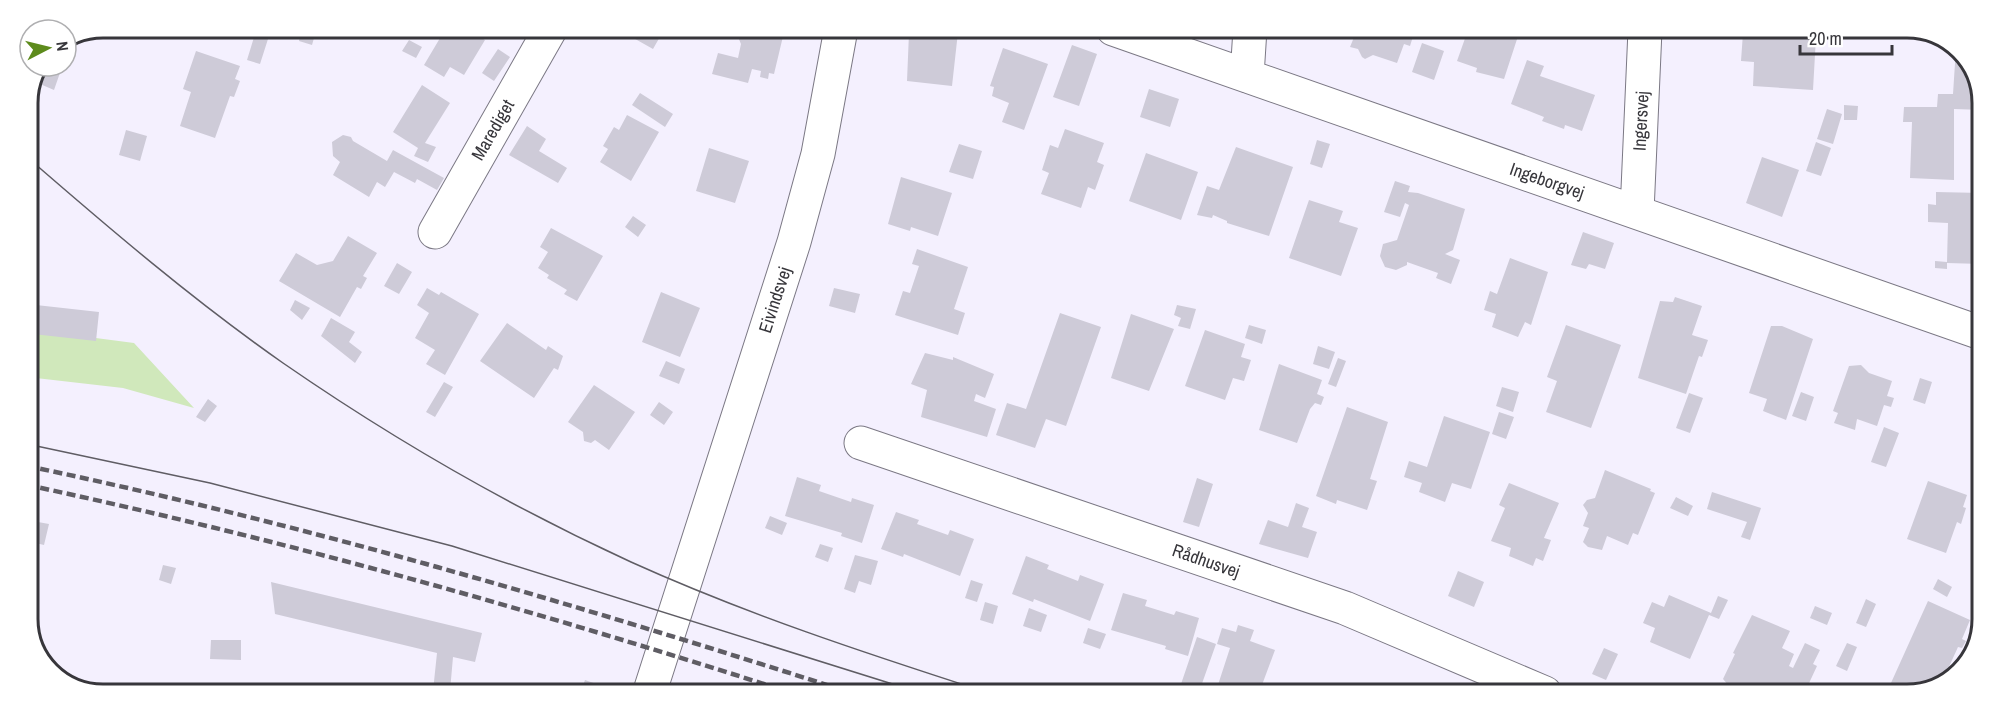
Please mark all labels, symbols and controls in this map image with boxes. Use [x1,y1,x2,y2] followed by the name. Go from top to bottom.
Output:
[18,18,78,78] north arrow
[1800,18,1892,56] scale bar
[1809,26,1842,51] text: 20 m
[51,40,74,52] text: N
[1626,90,1655,152] street label: Ingersvej
[465,95,520,165] street label: Marediget
[1507,156,1588,205] street label: Ingeborgvej
[752,264,797,336] street label: Eivindsvej
[1169,537,1243,584] street label: Rådhusvej

